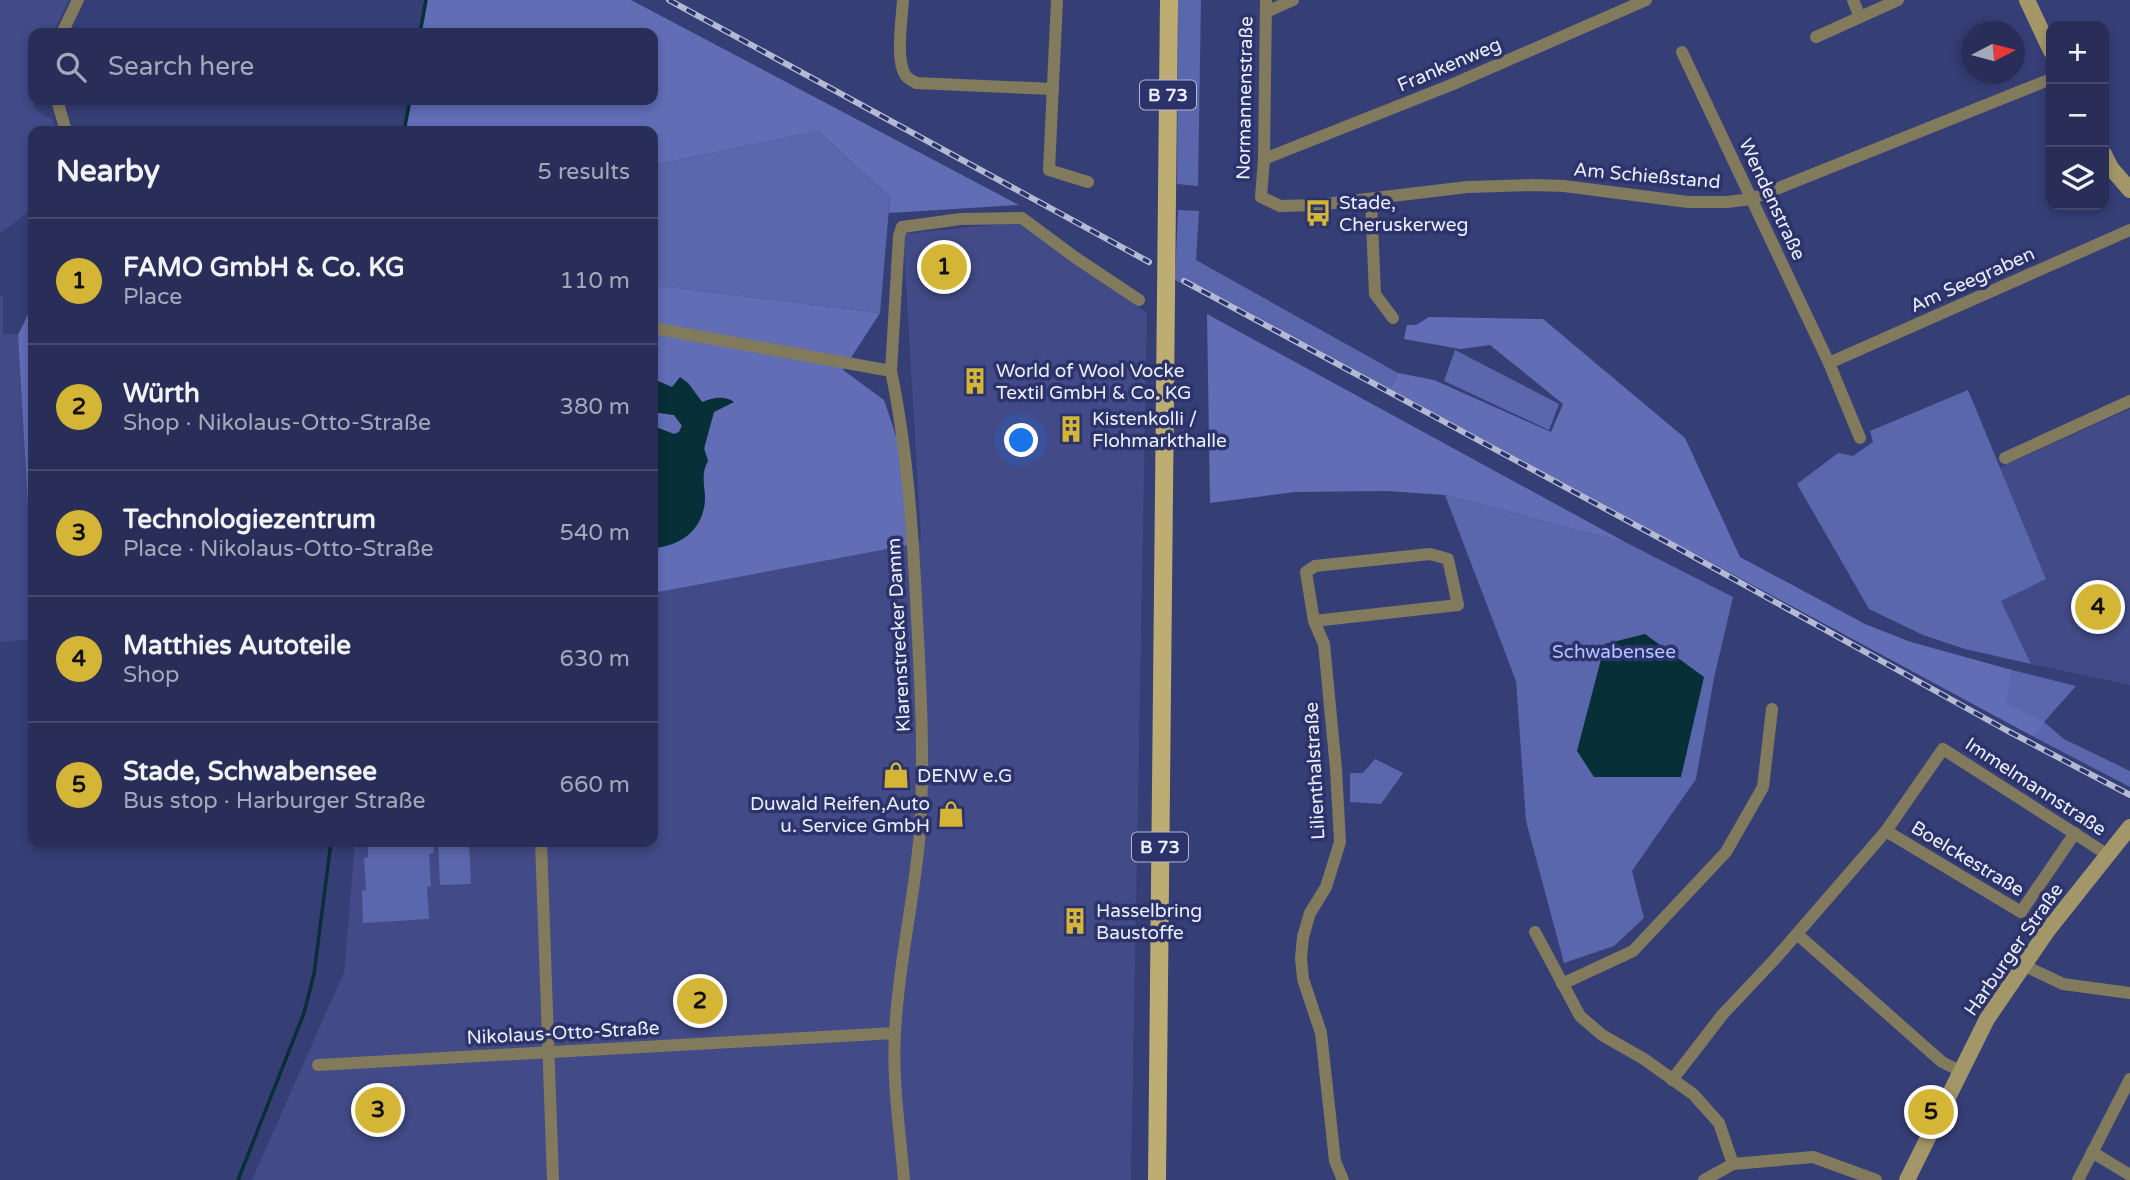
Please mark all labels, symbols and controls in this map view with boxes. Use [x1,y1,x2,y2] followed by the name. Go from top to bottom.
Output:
[1233,16,1257,180] street label: Normannenstraße
[1962,21,2025,84] north arrow
[2046,21,2109,210] map controls
[2046,21,2109,84] button: +
[28,28,658,105] search box
[1394,33,1505,97] street label: Frankenweg
[52,48,90,86] icon: search
[108,51,254,82] text: Search here
[1140,80,1196,110] road number: B 73
[2046,84,2109,147] button: −
[1734,135,1810,264] street label: Wendenstraße
[2046,147,2109,210] button: layers
[56,153,160,190] text: Nearby
[537,158,630,186] text: 5 results
[1573,159,1721,193] street label: Am Schießstand
[1339,192,1468,236] place label: Stade, Cheruskerweg
[1303,198,1333,228] bus stop icon: Stade, Cheruskerweg
[921,241,967,293] pin: 1
[1907,243,2038,317] street label: Am Seegraben
[123,252,405,283] text: FAMO GmbH & Co. KG
[72,267,86,295] text: 1
[560,267,630,295] text: 110 m
[123,283,182,311] text: Place
[996,360,1191,404] place label: World of Wool Vocke Textil GmbH & Co. KG
[960,366,990,396] building icon: World of Wool Vocke Textil GmbH & Co. KG
[123,378,200,409] text: Würth
[72,393,86,421] text: 2
[560,393,630,421] text: 380 m
[1092,408,1227,452] place label: Kistenkolli / Flohmarkthalle
[123,409,431,437] text: Shop · Nikolaus-Otto-Straße
[1056,414,1086,444] building icon: Kistenkolli / Flohmarkthalle
[1004,423,1038,457] your location
[123,504,376,535] text: Technologiezentrum
[72,519,86,547] text: 3
[560,519,630,547] text: 540 m
[123,535,434,563] text: Place · Nikolaus-Otto-Straße
[883,537,915,733] street label: Klarenstrecker Damm
[2075,581,2121,633] pin: 4
[123,630,351,661] text: Matthies Autoteile
[1552,641,1676,663] park label: Schwabensee
[72,645,86,673] text: 4
[560,645,630,673] text: 630 m
[123,661,180,689] text: Shop
[1300,701,1330,840] street label: Lilienthalstraße
[1961,733,2110,841] street label: Immelmannstraße
[123,756,377,787] text: Stade, Schwabensee
[881,760,911,790] shop icon: DENW e.G
[917,765,1012,787] place label: DENW e.G
[72,771,86,799] text: 5
[560,771,630,799] text: 660 m
[123,787,425,815] text: Bus stop · Harburger Straße
[750,793,930,837] place label: Duwald Reifen,Auto u. Service GmbH
[936,799,966,829] shop icon: Duwald Reifen,Auto u. Service GmbH
[1907,817,2028,901] street label: Boelckestraße
[1132,832,1188,862] road number: B 73
[1960,879,2068,1020] street label: Harburger Straße
[1096,900,1202,944] place label: Hasselbring Baustoffe
[1060,906,1090,936] building icon: Hasselbring Baustoffe
[677,975,723,1027] pin: 2
[466,1017,660,1049] street label: Nikolaus-Otto-Straße
[355,1084,401,1136] pin: 3
[1908,1086,1954,1138] pin: 5

